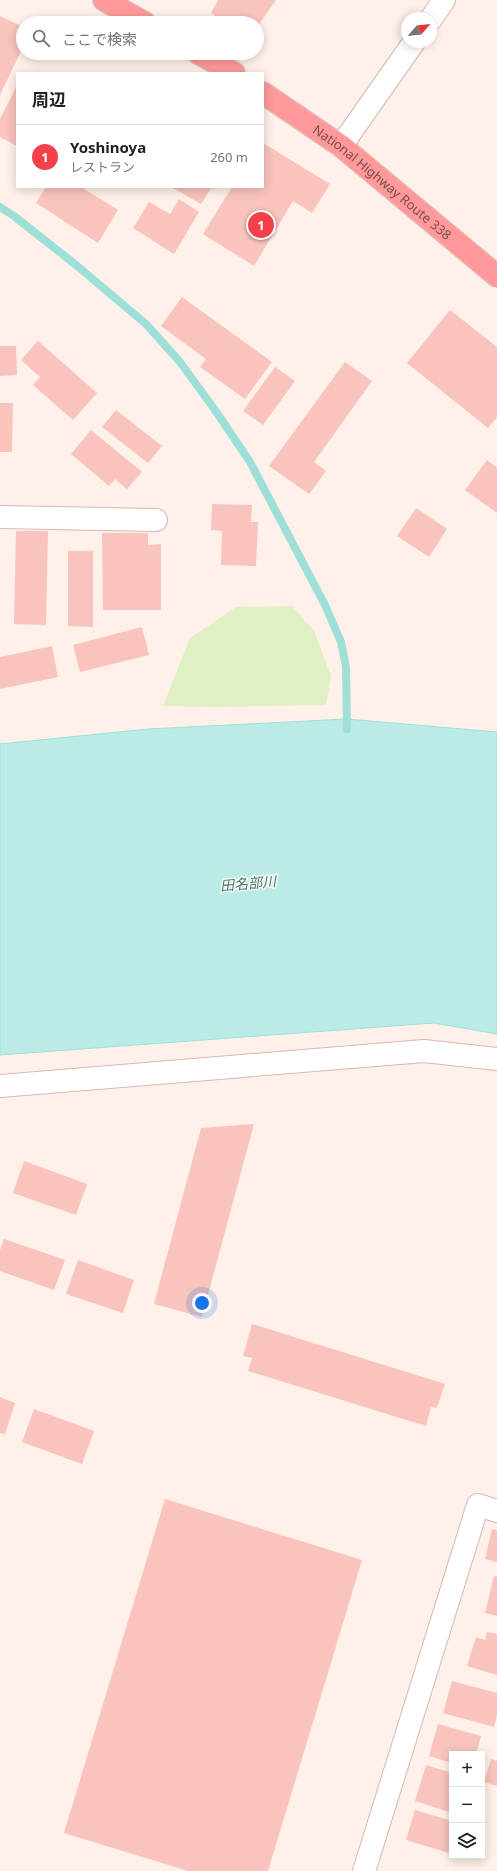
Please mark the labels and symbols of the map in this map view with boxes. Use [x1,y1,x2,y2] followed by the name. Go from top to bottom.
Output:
[401,12,437,48] north arrow
[309,121,455,243] street label: National Highway Route 338
[248,210,274,240] pin: 1
[219,871,279,895] water label: 田名部川
[192,1293,212,1313] your location

